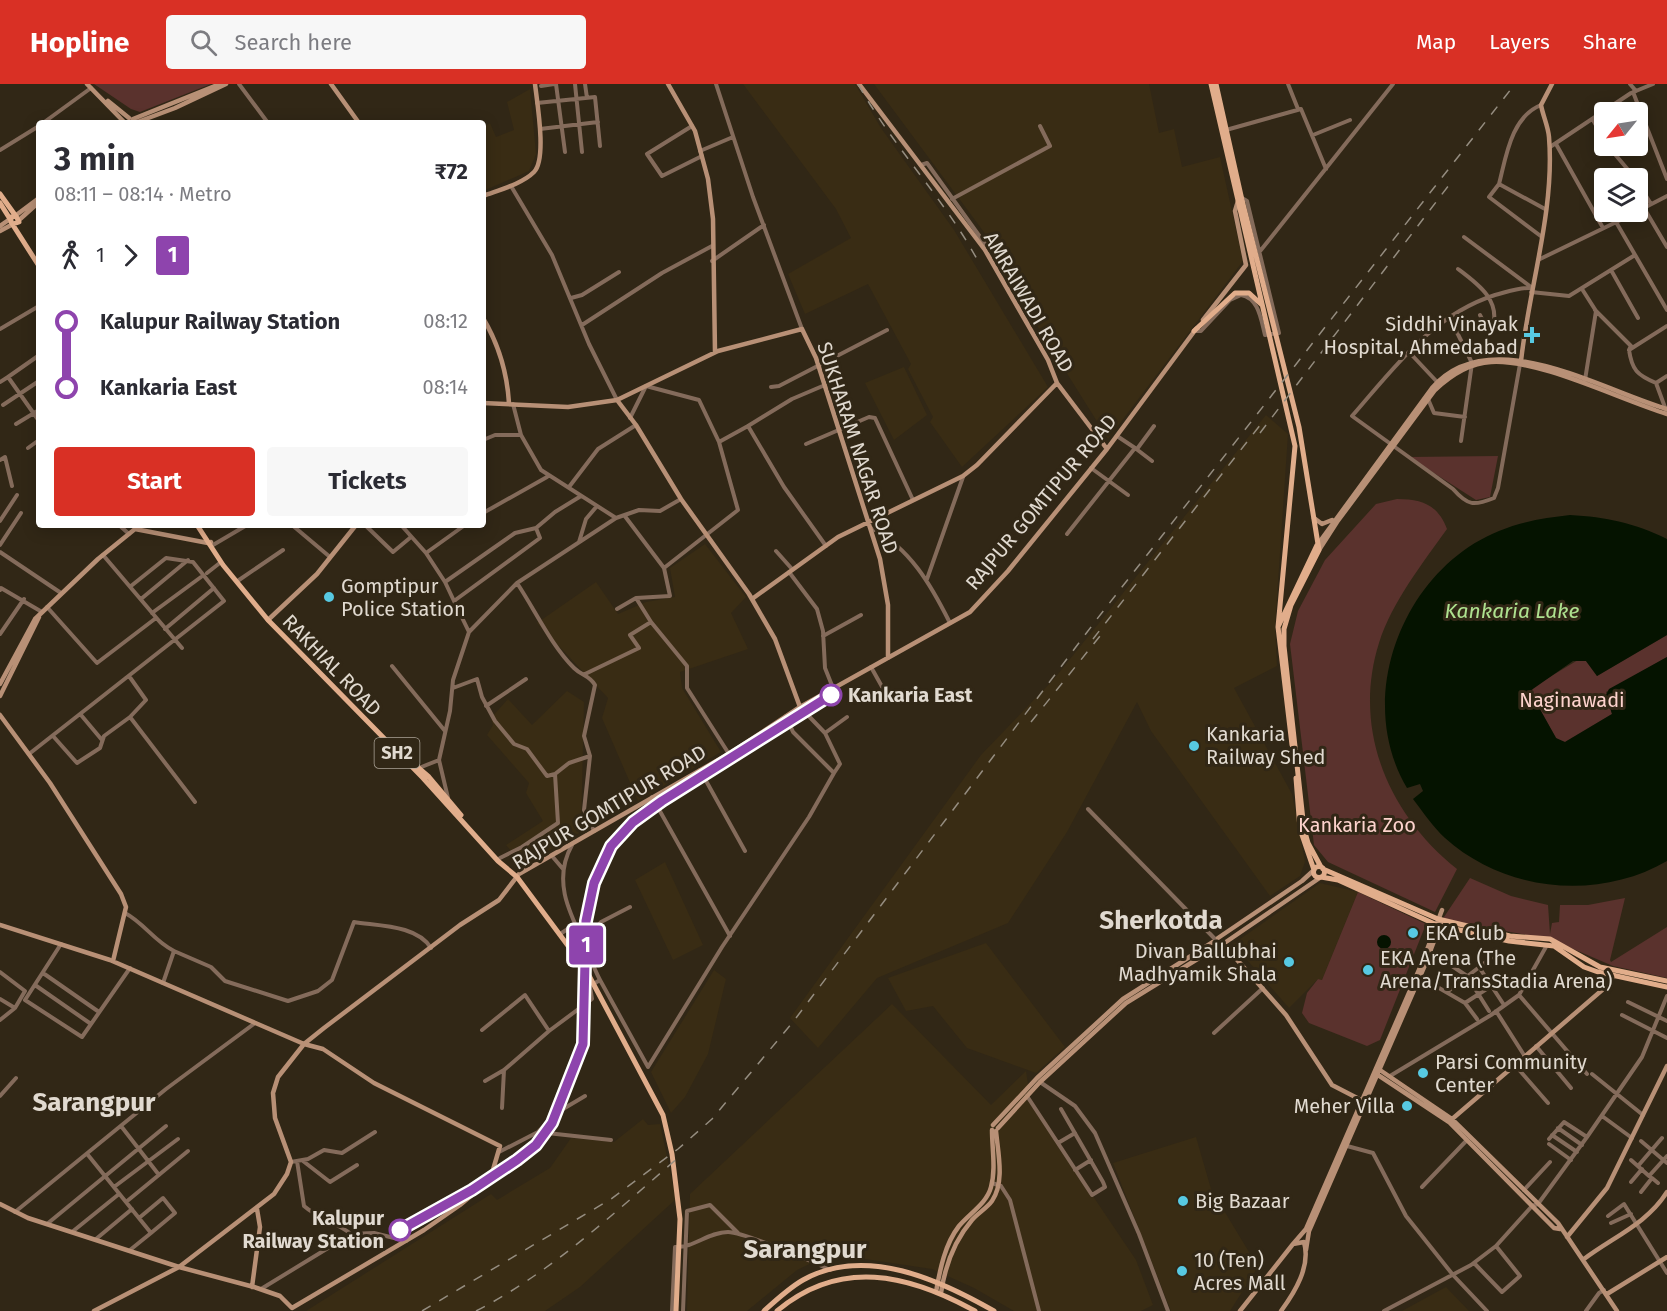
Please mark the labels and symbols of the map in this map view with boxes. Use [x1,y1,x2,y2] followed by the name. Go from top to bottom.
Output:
[1594,102,1648,156] north arrow
[979,227,1079,377] street label: AMRAIWADI ROAD
[1323,312,1519,359] place label: Siddhi Vinayak Hospital, Ahmedabad
[1523,326,1541,344] marker: Siddhi Vinayak Hospital, Ahmedabad
[812,339,904,557] street label: SUKHARAM NAGAR ROAD
[960,409,1122,595] street label: RAJPUR GOMTIPUR ROAD
[341,574,466,621] place label: Gomptipur Police Station
[322,590,336,604] marker: Gomptipur Police Station
[1445,598,1580,624] water label: Kankaria Lake
[278,609,386,721] street label: RAKHIAL ROAD
[848,683,973,707] place label: Kankaria East
[820,684,842,706] marker: Kankaria East
[1519,688,1625,712] park label: Naginawadi
[1206,722,1326,769] place label: Kankaria Railway Shed
[374,738,420,768] road number: SH2
[1187,739,1201,753] marker: Kankaria Railway Shed
[508,740,710,874] street label: RAJPUR GOMTIPUR ROAD
[1298,813,1416,837] park label: Kankaria Zoo
[1099,905,1223,936] district label: Sherkotda
[1425,921,1505,945] place label: EKA Club
[566,926,606,964] line badge: 1
[1406,926,1420,940] marker: EKA Club
[1118,939,1277,986] place label: Divan Ballubhai Madhyamik Shala
[1380,946,1612,993] place label: EKA Arena (The Arena/TransStadia Arena)
[1282,955,1296,969] marker: Divan Ballubhai Madhyamik Shala
[1361,963,1375,977] marker: EKA Arena (The Arena/TransStadia Arena)
[1435,1050,1587,1097] place label: Parsi Community Center
[1416,1066,1430,1080] marker: Parsi Community Center
[32,1087,156,1118] district label: Sarangpur
[1294,1094,1395,1118] place label: Meher Villa
[1400,1099,1414,1113] marker: Meher Villa
[1195,1189,1290,1213] place label: Big Bazaar
[1176,1194,1190,1208] marker: Big Bazaar
[242,1206,385,1253] place label: Kalupur Railway Station
[389,1219,411,1241] marker: Kalupur Railway Station
[743,1234,867,1265] district label: Sarangpur
[1194,1248,1286,1295] place label: 10 (Ten) Acres Mall
[1175,1264,1189,1278] marker: 10 (Ten) Acres Mall

